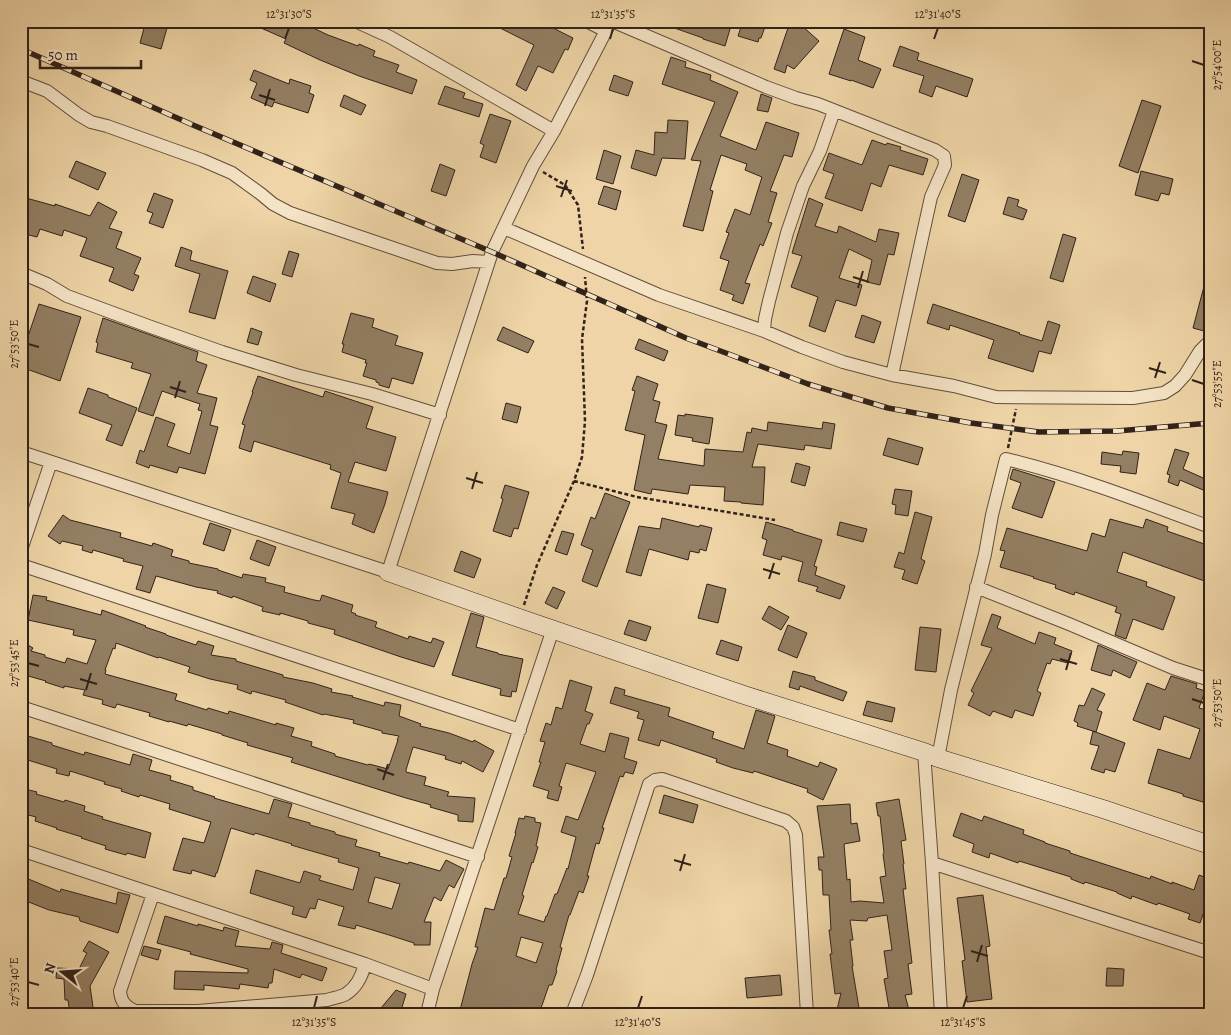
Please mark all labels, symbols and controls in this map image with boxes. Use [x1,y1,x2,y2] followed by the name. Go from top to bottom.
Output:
[266,6,312,22] text: 12°31'30"S
[591,6,635,22] text: 12°31'35"S
[915,6,961,22] text: 12°31'40"S
[40,38,141,70] scale bar
[1209,40,1225,90] text: 27°54'00"E
[48,45,78,65] text: 50 m
[6,320,22,368] text: 27°53'50"E
[1209,360,1225,408] text: 27°53'55"E
[6,639,22,687] text: 27°53'45"E
[1209,679,1225,727] text: 27°53'50"E
[38,948,88,998] north arrow
[6,957,22,1007] text: 27°53'40"E
[39,961,61,976] text: N
[292,1014,336,1030] text: 12°31'35"S
[615,1014,661,1030] text: 12°31'40"S
[940,1014,986,1030] text: 12°31'45"S

